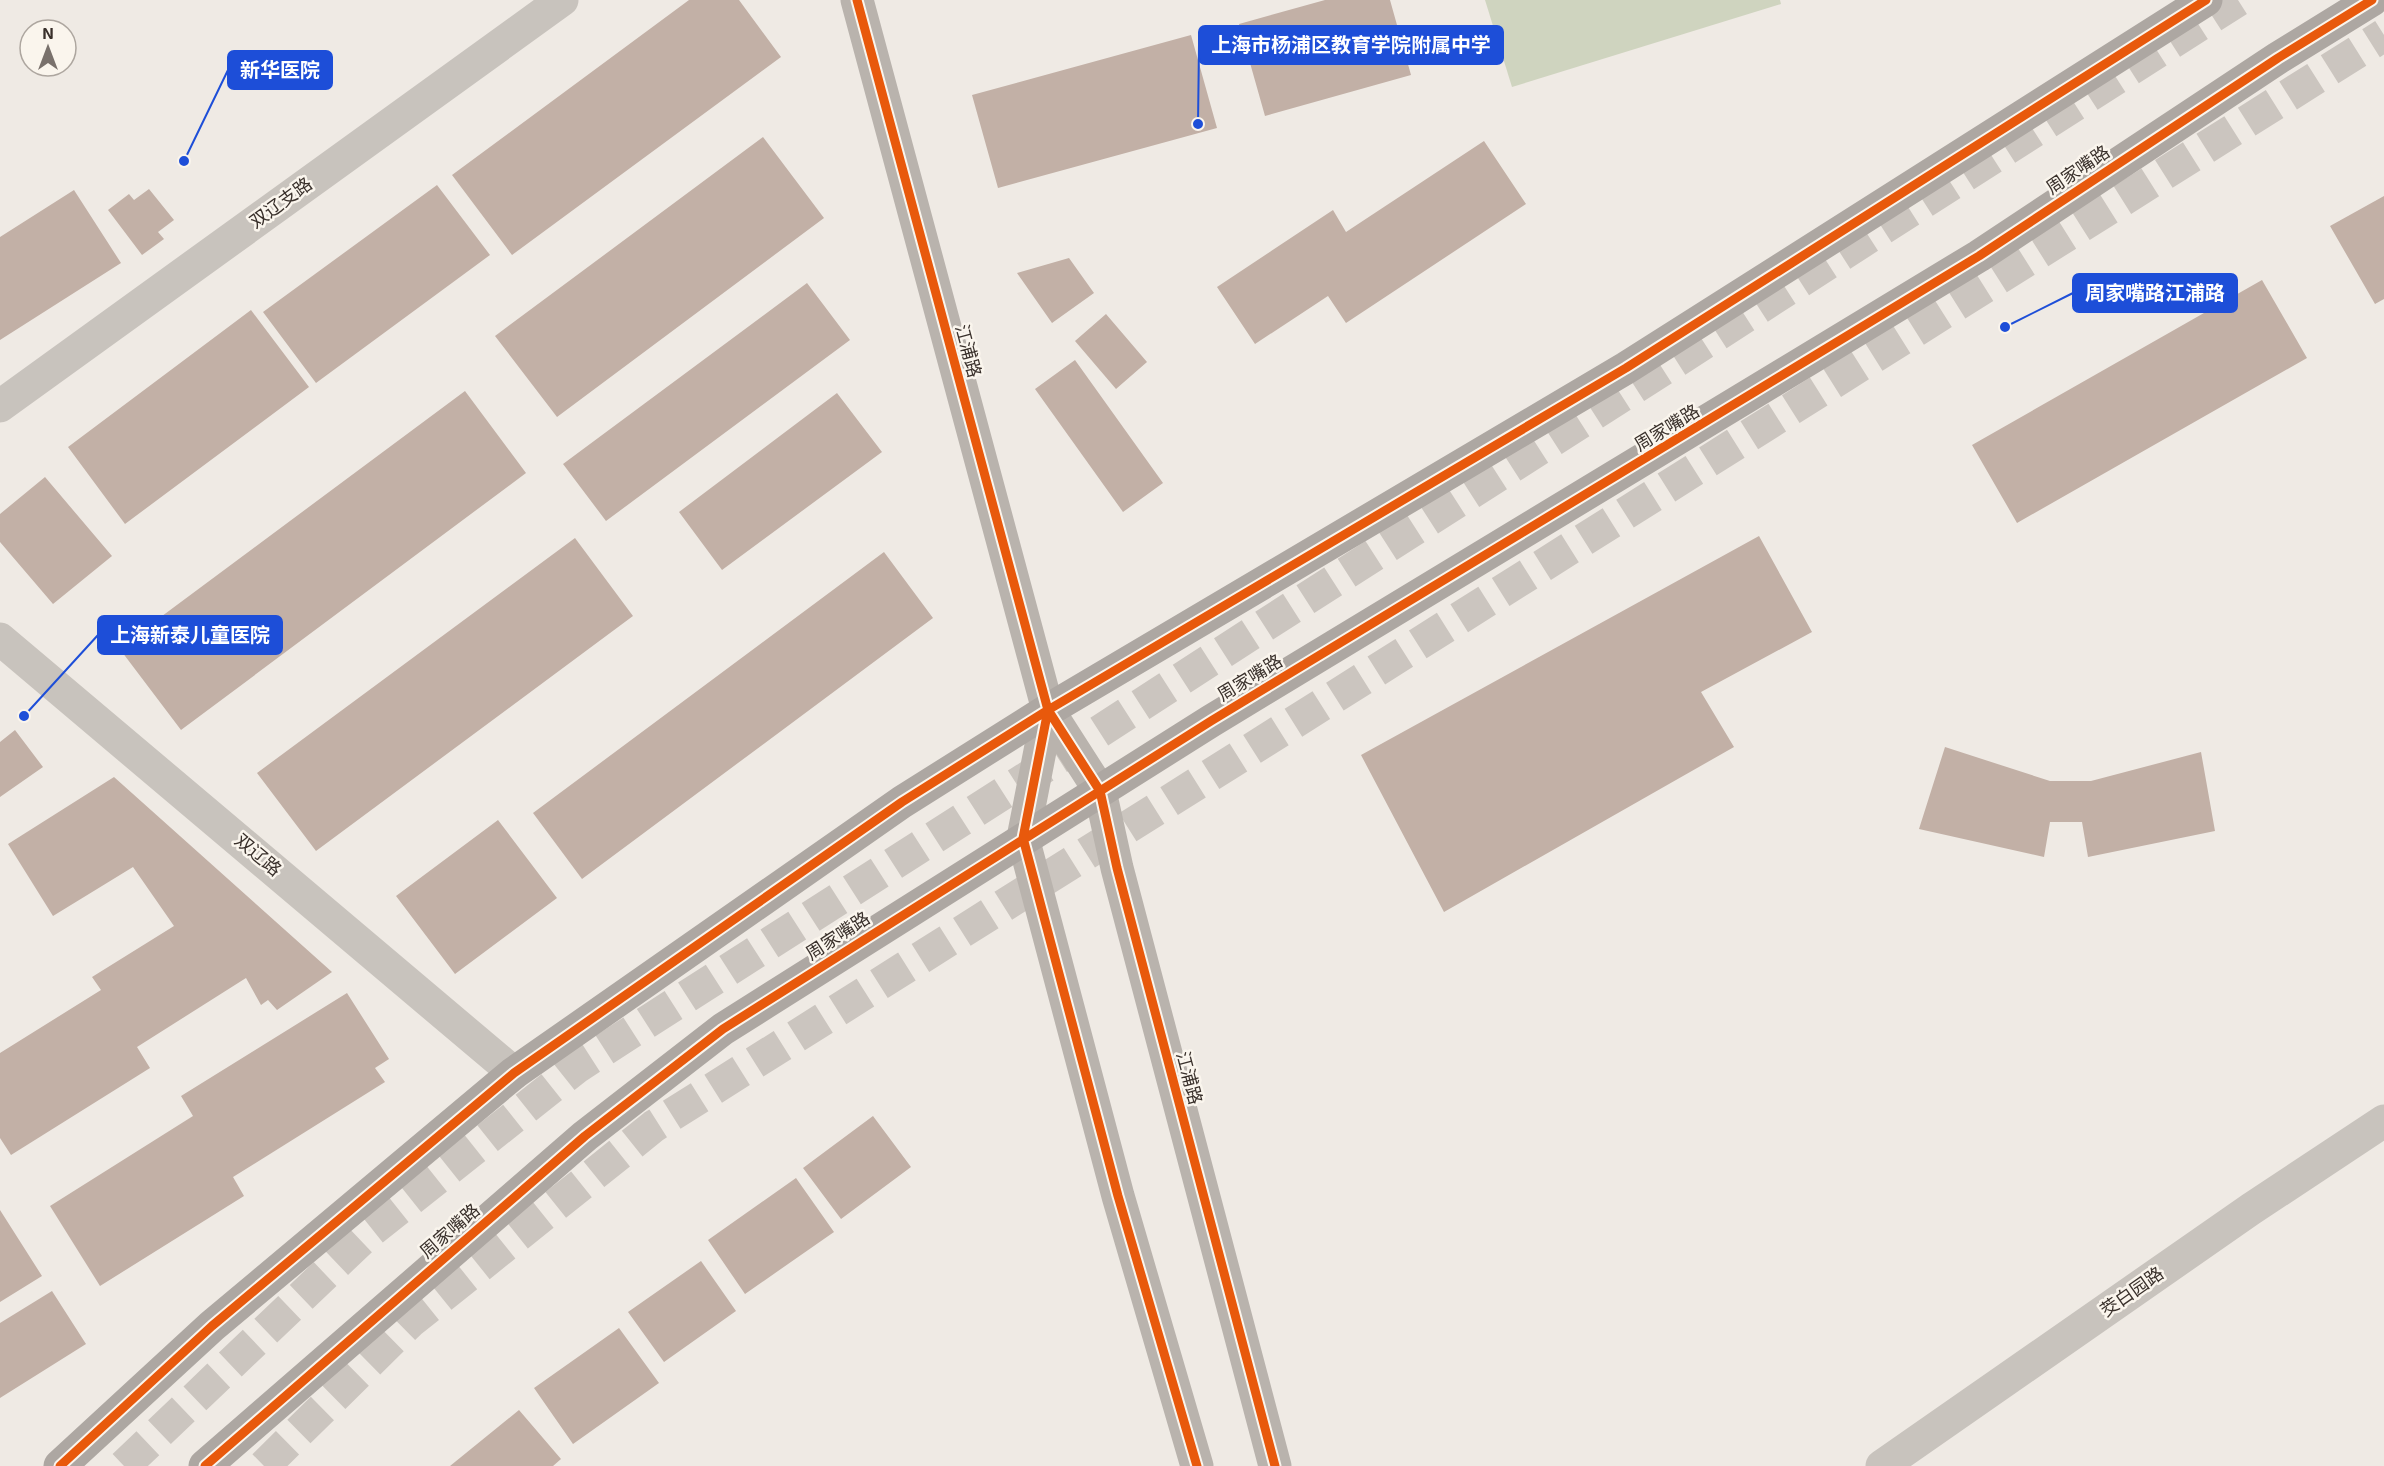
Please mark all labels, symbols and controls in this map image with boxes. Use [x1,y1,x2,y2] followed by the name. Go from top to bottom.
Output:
[18,18,78,78] north arrow
[42,23,54,42] text: N
[1199,26,1503,64] callout: 上海市杨浦区教育学院附属中学
[1211,32,1491,56] text: 上海市杨浦区教育学院附属中学
[228,51,332,89] callout: 新华医院
[240,57,320,81] text: 新华医院
[2041,140,2113,198] street label: 周家嘴路
[245,172,316,232] street label: 双辽支路
[2073,274,2237,312] callout: 周家嘴路江浦路
[2085,280,2225,304] text: 周家嘴路江浦路
[951,322,987,380] street label: 江浦路
[1630,399,1703,455] street label: 周家嘴路
[98,616,282,654] callout: 上海新泰儿童医院
[110,622,270,646] text: 上海新泰儿童医院
[1213,649,1286,705] street label: 周家嘴路
[231,828,286,880] street label: 双辽路
[801,906,874,964] street label: 周家嘴路
[1172,1049,1208,1107] street label: 江浦路
[415,1198,484,1262] street label: 周家嘴路
[2096,1262,2167,1321] street label: 茭白园路

